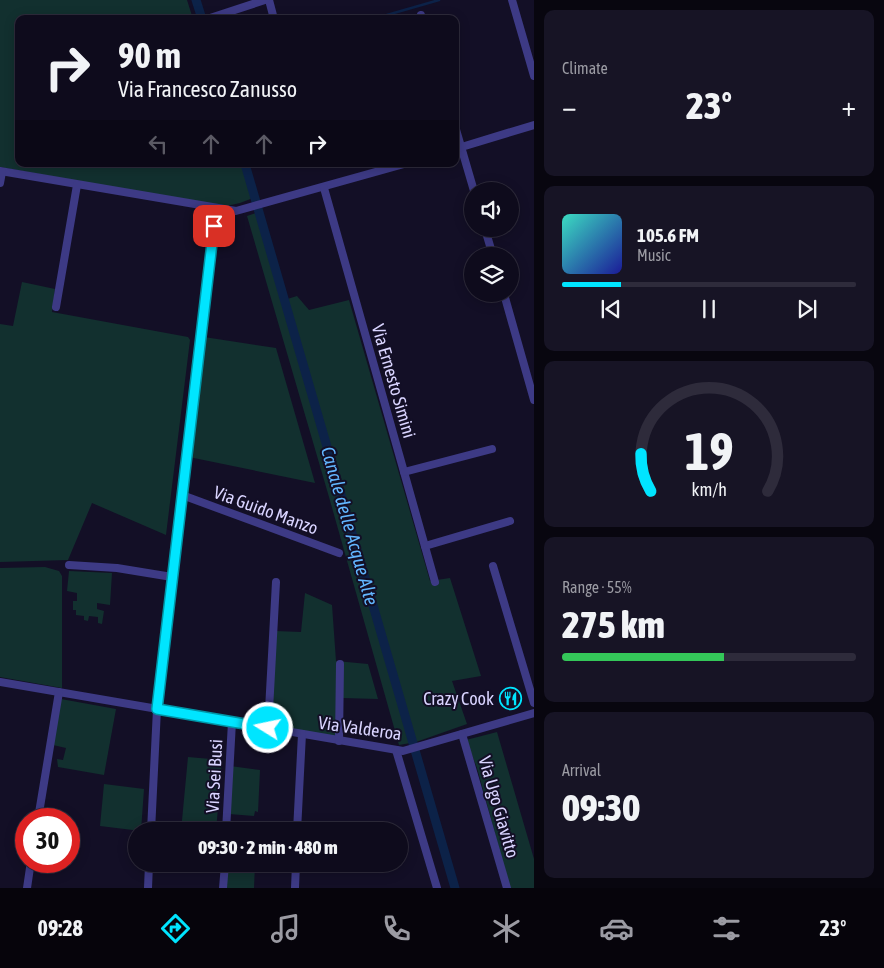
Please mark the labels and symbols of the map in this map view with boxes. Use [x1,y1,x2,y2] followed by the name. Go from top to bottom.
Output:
[193,205,235,247] pin
[368,322,420,440] street label: Via Ernesto Simini
[317,444,383,608] water label: Canale delle Acque Alte
[211,481,321,539] street label: Via Guido Manzo
[498,686,522,710] restaurant icon: Crazy Cook
[423,688,494,709] place label: Crazy Cook
[241,701,293,753] position arrow
[317,712,403,744] street label: Via Valderoa
[202,739,226,813] street label: Via Sei Busi
[474,754,524,860] street label: Via Ugo Giavitto
[15,808,80,873] speed limit sign: 30

